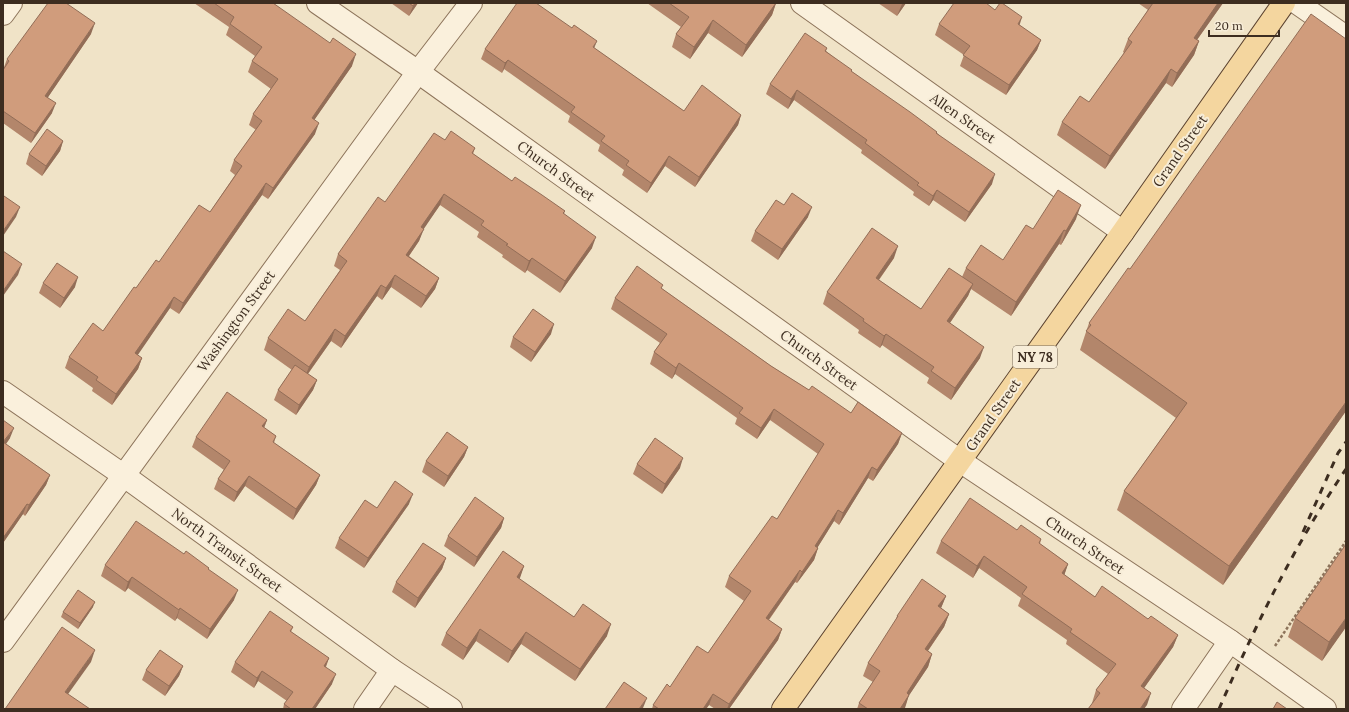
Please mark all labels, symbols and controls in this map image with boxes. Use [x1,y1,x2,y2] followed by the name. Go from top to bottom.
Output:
[1209,12,1279,38] scale bar
[1215,18,1243,33] text: 20 m
[926,88,1000,147] street label: Allen Street
[1149,111,1212,191] street label: Grand Street
[514,137,599,206] street label: Church Street
[193,266,279,375] street label: Washington Street
[777,326,862,395] street label: Church Street
[1013,346,1057,368] road number: NY 78
[962,375,1025,455] street label: Grand Street
[168,504,286,596] street label: North Transit Street
[1042,512,1129,578] street label: Church Street

